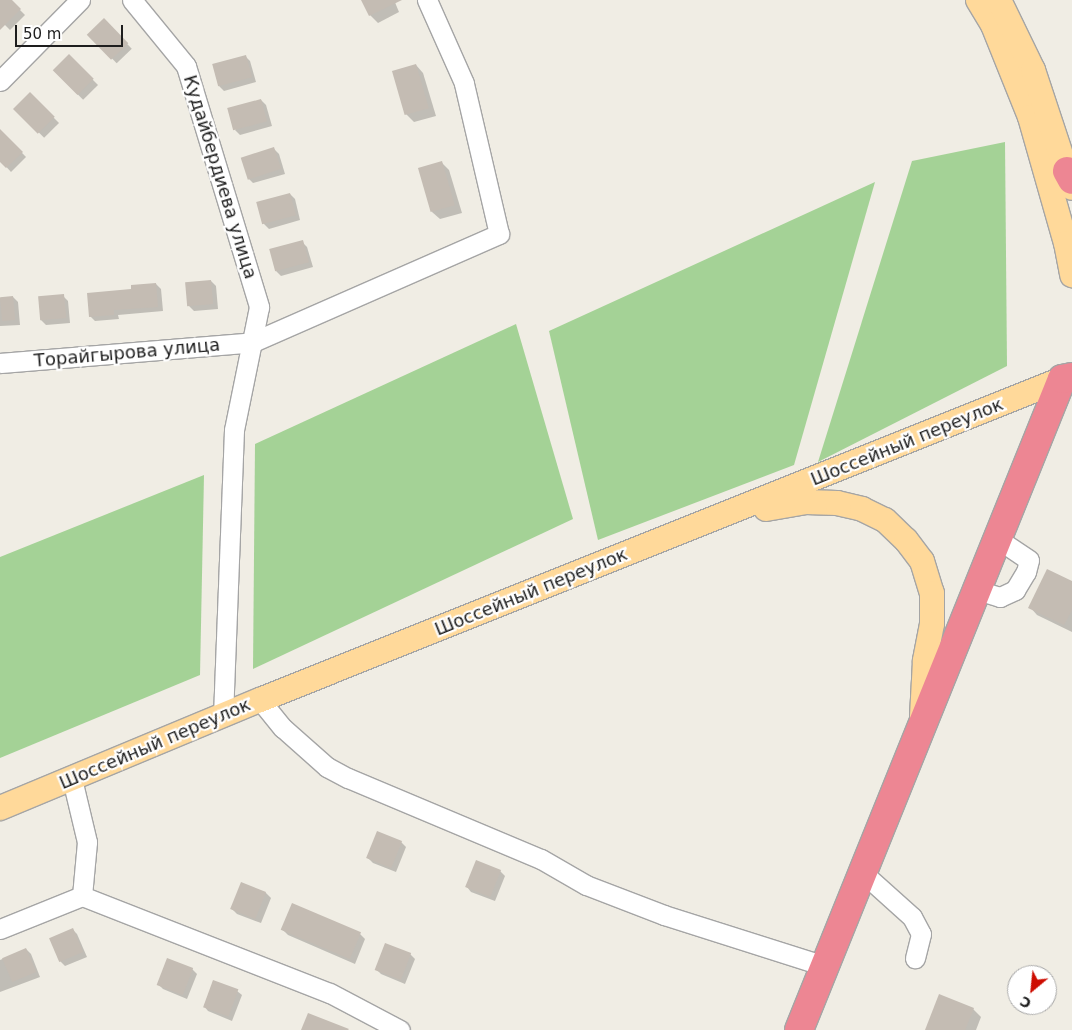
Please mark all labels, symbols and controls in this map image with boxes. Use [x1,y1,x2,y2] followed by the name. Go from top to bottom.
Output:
[18,15,125,47] scale bar
[23,25,61,43] text: 50 m
[179,73,261,281] street label: Кудайбердиева улица
[33,334,221,372] street label: Торайгырова улица
[808,393,1006,491] street label: Шоссейный переулок
[432,543,630,641] street label: Шоссейный переулок
[56,694,254,794] street label: Шоссейный переулок
[1007,965,1057,1015] north arrow
[1017,993,1034,1012] text: С

